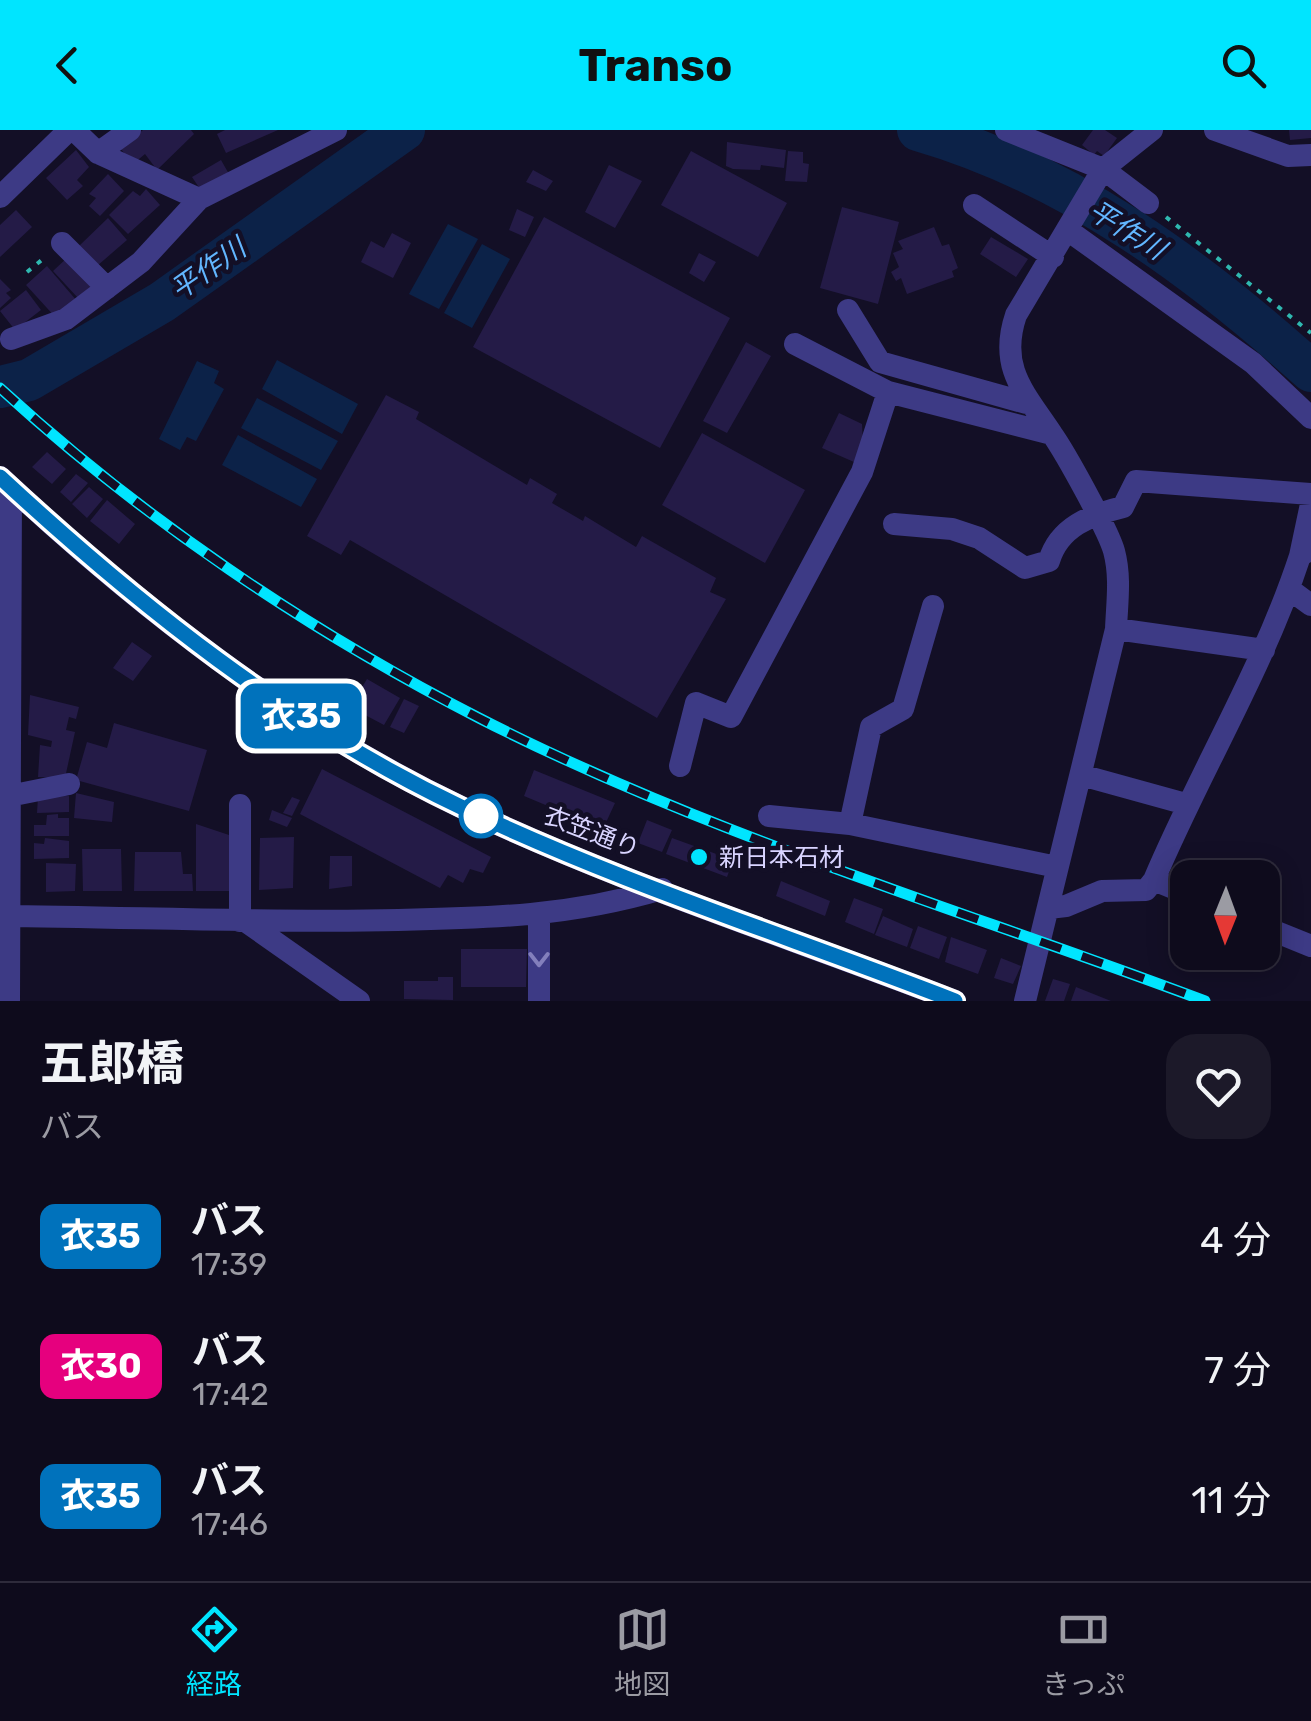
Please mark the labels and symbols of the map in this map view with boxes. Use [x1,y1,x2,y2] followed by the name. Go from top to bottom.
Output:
[1083,194,1174,268] water label: 平作川
[164,230,254,307] water label: 平作川
[244,684,358,748] line badge: 衣35
[460,795,502,837] unlabelled marker
[540,801,644,863] street label: 衣笠通り
[719,843,844,872] place label: 新日本石材
[688,846,710,868] marker: 新日本石材
[1170,860,1280,970] north arrow
[528,952,550,967] one-way arrow

